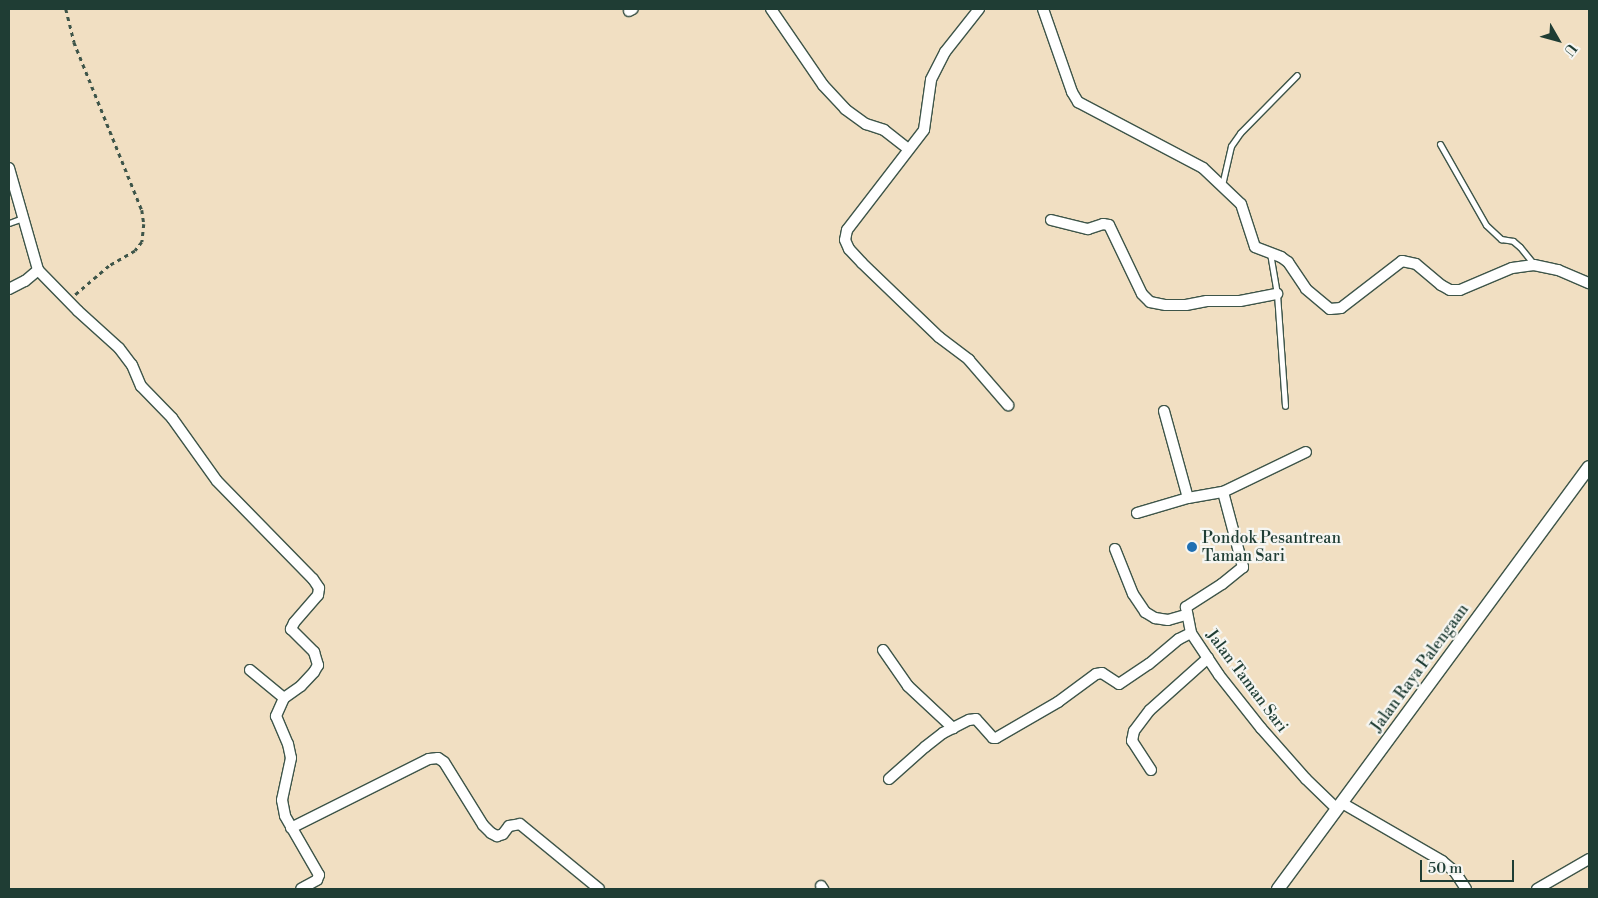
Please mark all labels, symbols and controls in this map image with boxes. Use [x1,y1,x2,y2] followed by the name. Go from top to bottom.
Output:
[1533,15,1583,65] north arrow
[1559,39,1580,59] text: U
[1202,528,1341,566] place label: Pondok Pesantrean Taman Sari
[1186,541,1198,553] marker: Pondok Pesantrean Taman Sari
[1367,600,1473,736] street label: Jalan Raya Palengaan
[1202,626,1292,736] street label: Jalan Taman Sari
[1423,850,1517,882] scale bar
[1428,859,1462,878] text: 50 m

